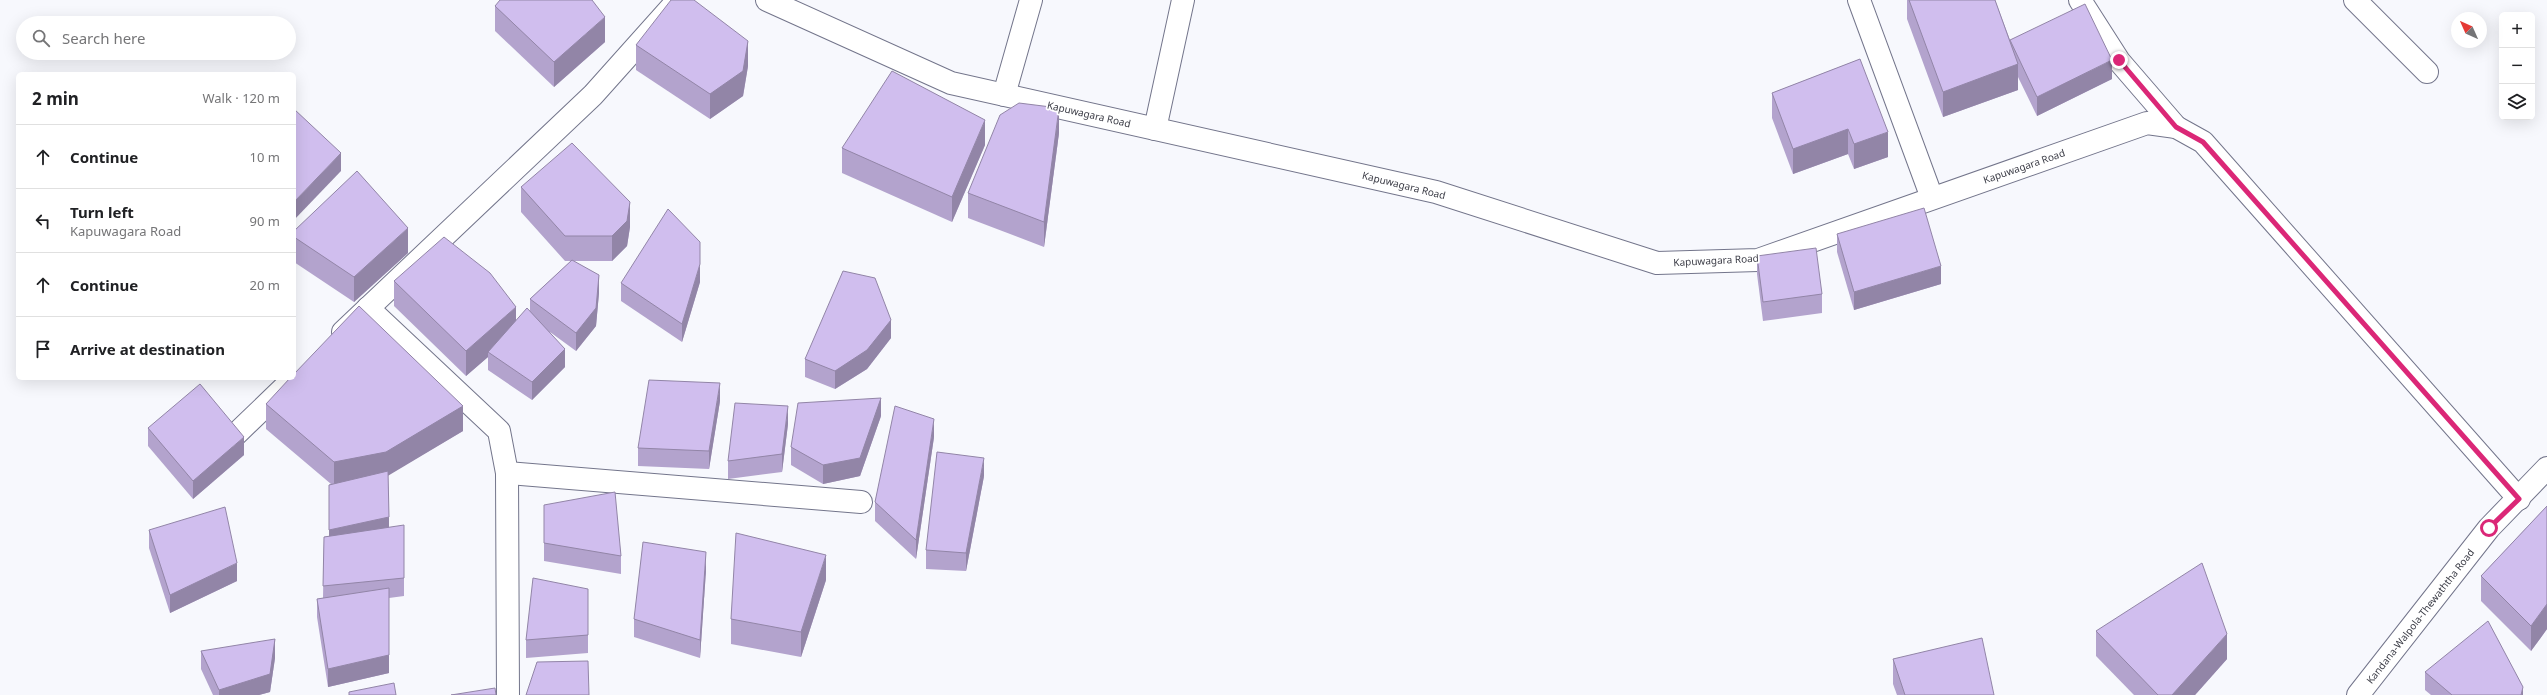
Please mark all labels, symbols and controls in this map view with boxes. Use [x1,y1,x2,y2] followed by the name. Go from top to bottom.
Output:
[2451,12,2487,48] north arrow
[2499,12,2535,120] map controls
[2499,12,2535,48] button: +
[16,16,296,60] search box
[30,27,52,49] icon: search
[62,28,145,48] text: Search here
[2499,48,2535,84] button: −
[2110,51,2128,69] route end
[2499,84,2535,120] button: layers
[32,87,79,110] text: 2 min
[202,89,280,107] text: Walk · 120 m
[1046,98,1132,130] street label: Kapuwagara Road
[1981,145,2067,187] street label: Kapuwagara Road
[32,146,54,168] icon: ahead
[70,147,138,167] text: Continue
[250,148,280,166] text: 10 m
[1361,168,1447,202] street label: Kapuwagara Road
[70,202,134,222] text: Turn left
[32,210,54,232] icon: left
[250,212,280,230] text: 90 m
[70,222,181,240] text: Kapuwagara Road
[1673,251,1759,269] street label: Kapuwagara Road
[32,274,54,296] icon: ahead
[70,275,138,295] text: Continue
[250,276,280,294] text: 20 m
[32,338,54,360] icon: arrive
[70,339,225,359] text: Arrive at destination
[2480,519,2498,537] route start
[2363,546,2477,686] street label: Kandana-Walpola-Thewaththa Road

